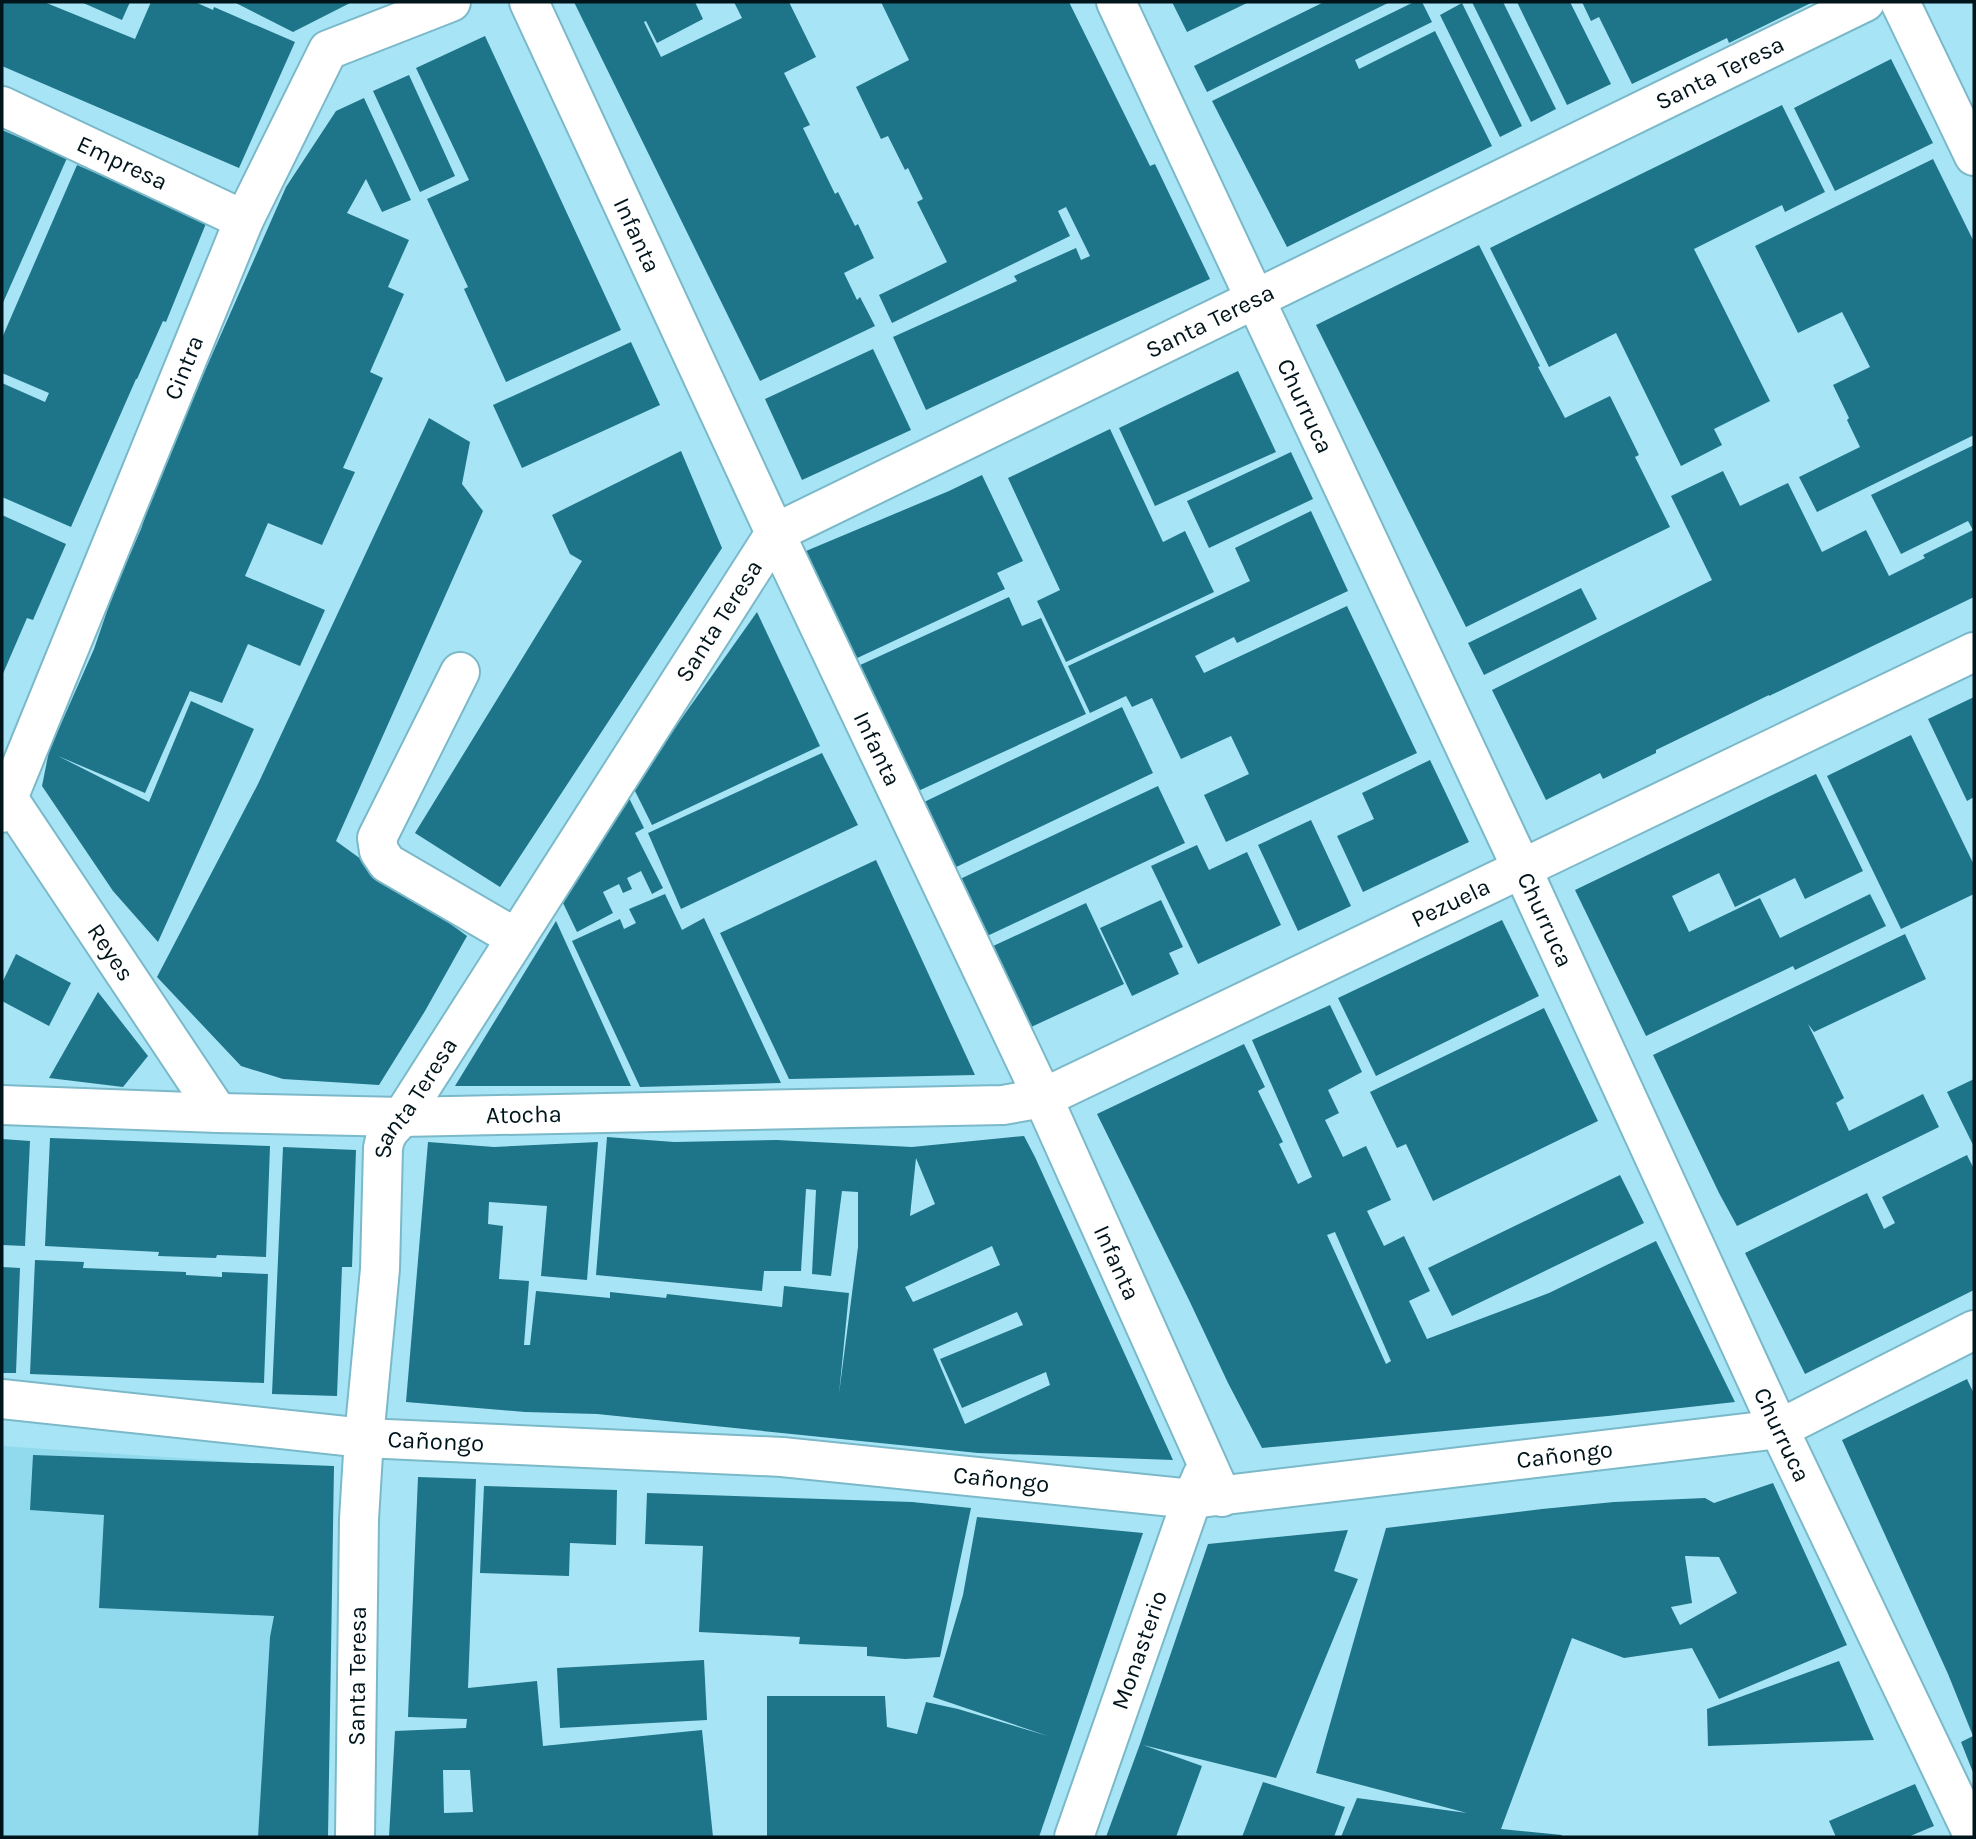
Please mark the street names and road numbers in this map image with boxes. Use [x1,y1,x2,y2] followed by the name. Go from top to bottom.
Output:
[1651,30,1789,116] street label: Santa Teresa
[73,129,172,196] street label: Empresa
[608,193,666,277] street label: Infanta
[1141,278,1279,364] street label: Santa Teresa
[158,331,209,404] street label: Cintra
[1271,354,1339,458] street label: Churruca
[670,554,768,687] street label: Santa Teresa
[848,707,907,791] street label: Infanta
[1511,868,1579,971] street label: Churruca
[1407,872,1495,933] street label: Pezuela
[82,918,140,986] street label: Reyes
[369,1032,463,1159] street label: Santa Teresa
[485,1100,562,1129] street label: Atocha
[1088,1221,1146,1305] street label: Infanta
[1748,1383,1816,1487] street label: Churruca
[387,1425,485,1457] street label: Cañongo
[1515,1435,1614,1474] street label: Cañongo
[952,1461,1051,1498] street label: Cañongo
[1106,1587,1173,1713] street label: Monasterio
[342,1606,372,1746] street label: Santa Teresa

